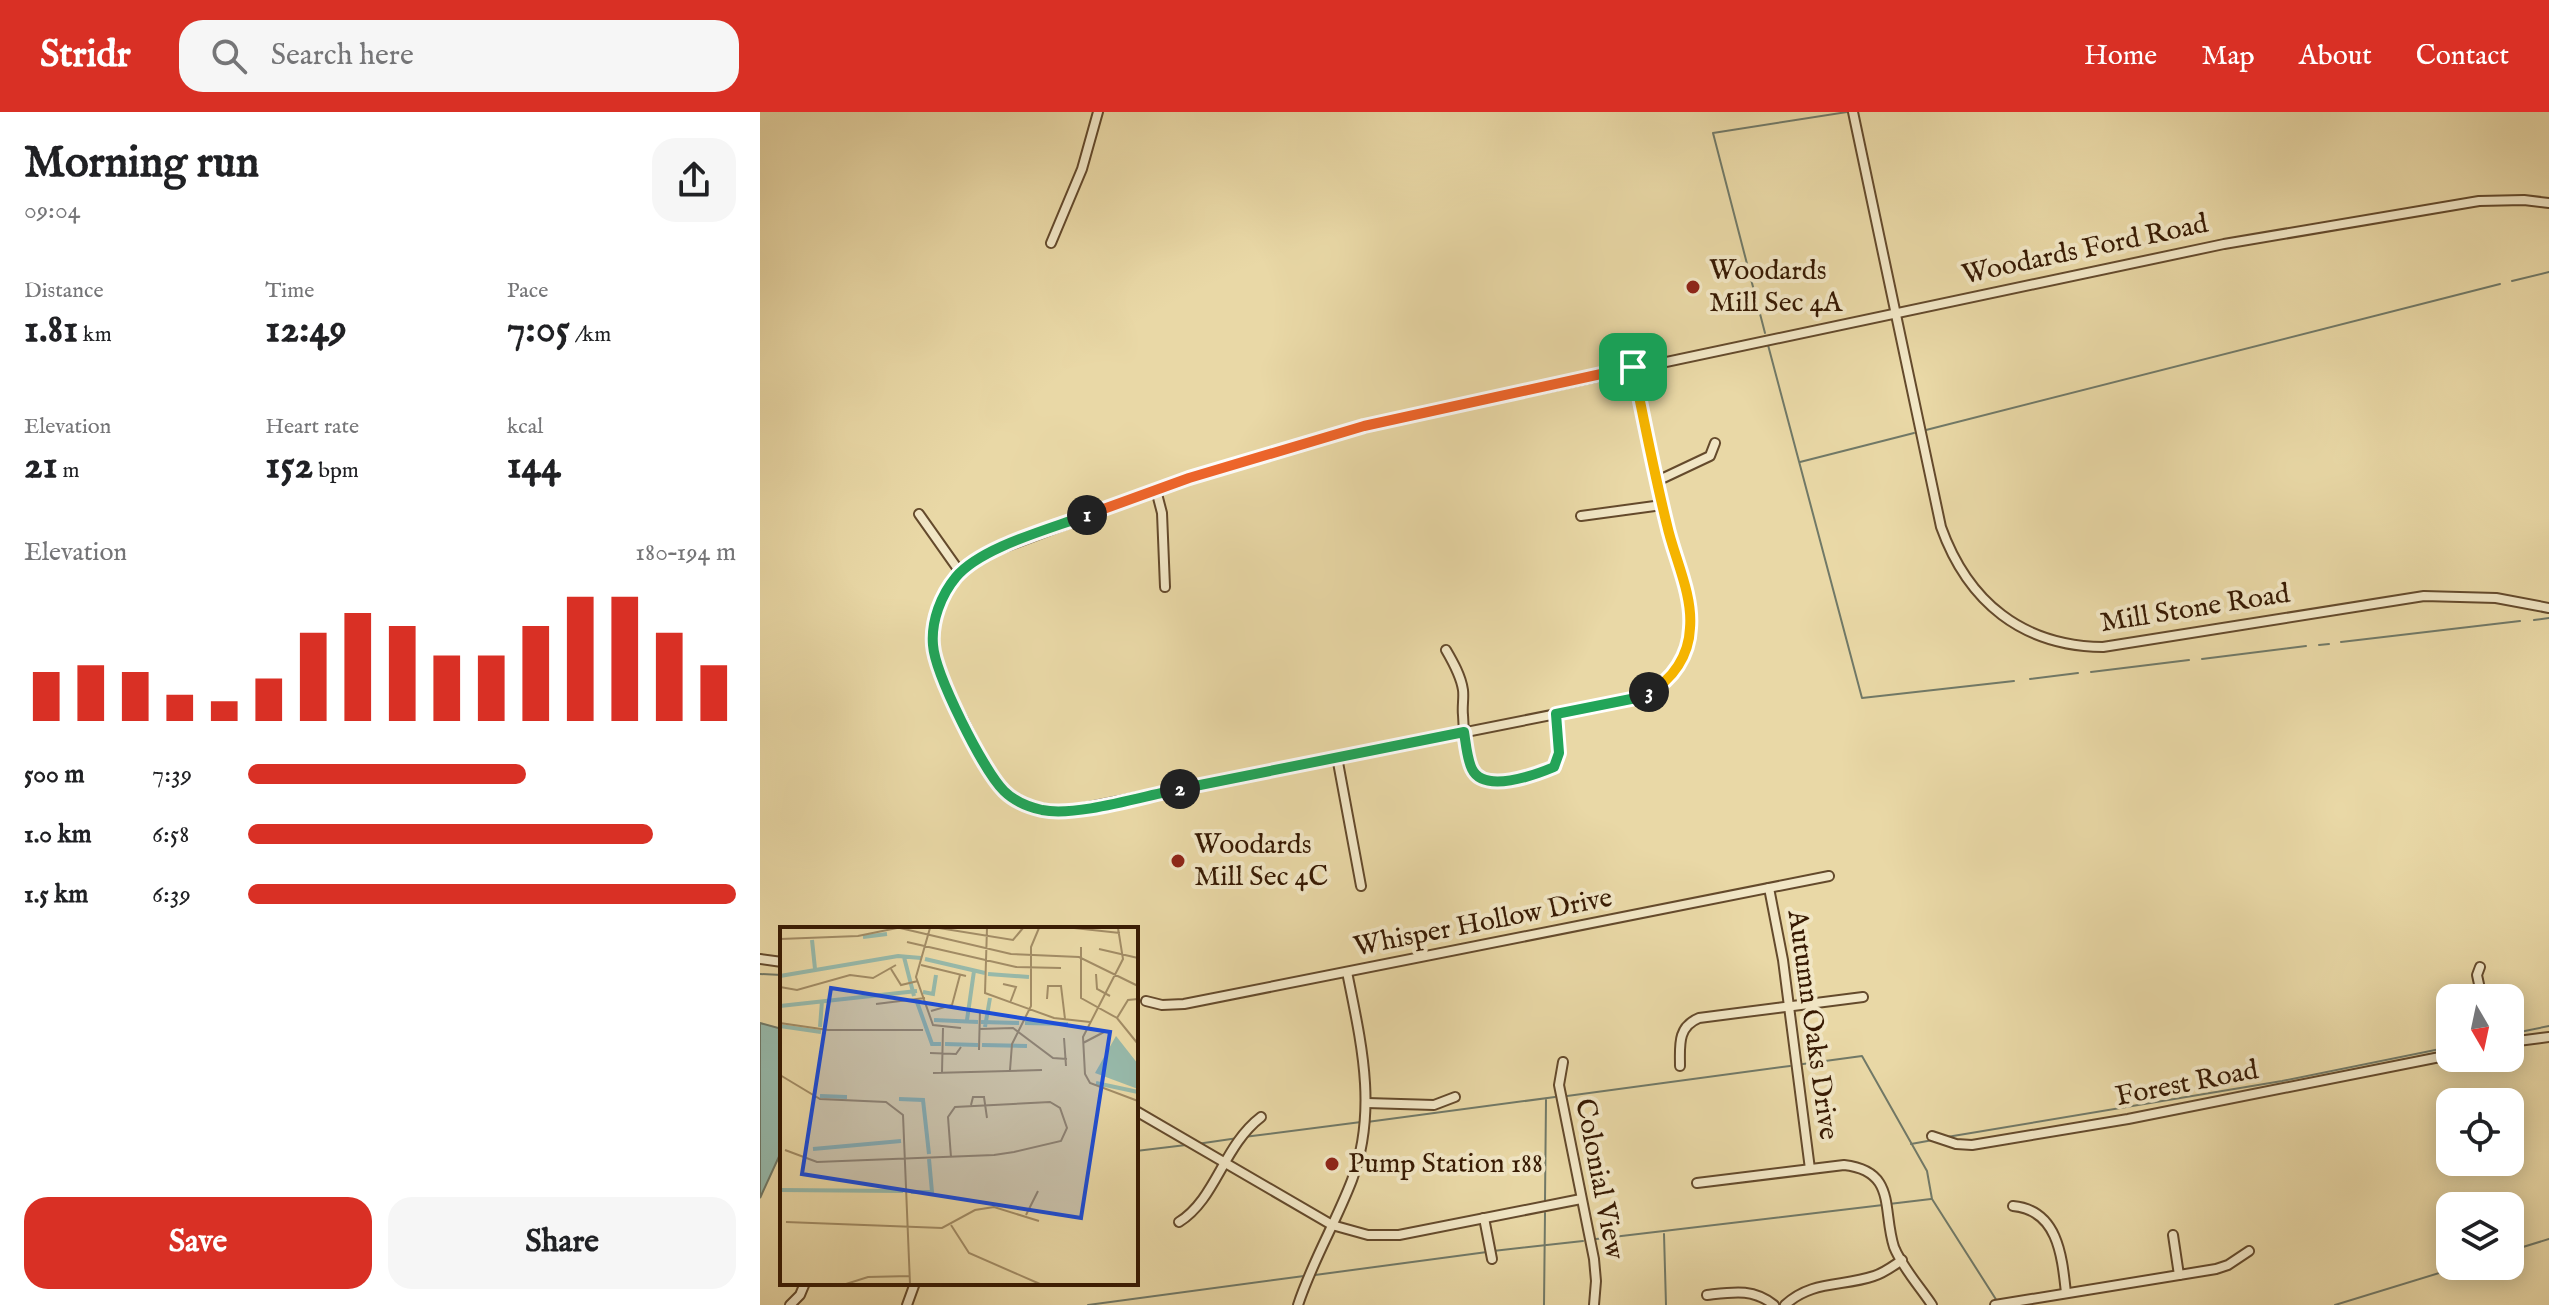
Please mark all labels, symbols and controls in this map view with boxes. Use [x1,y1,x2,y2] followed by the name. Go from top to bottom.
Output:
[179,20,739,92] search box
[40,32,131,80] text: Stridr
[207,34,251,78] icon: search
[271,37,414,75] text: Search here
[2084,39,2157,74] text: Home
[2201,39,2255,74] text: Map
[2299,39,2372,74] text: About
[2416,39,2509,74] text: Contact
[24,136,259,192] text: Morning run
[652,138,736,222] button: share
[24,194,81,227] text: 09:04
[1959,207,2211,293] street label: Woodards Ford Road
[1709,254,1843,321] place label: Woodards Mill Sec 4A
[24,277,104,305] text: Distance
[265,277,314,305] text: Time
[507,277,548,305] text: Pace
[1684,278,1702,296] marker: Woodards Mill Sec 4A
[24,305,78,356] text: 1.81
[265,305,347,356] text: 12:49
[507,305,570,356] text: 7:05
[78,321,112,349] text: km
[570,321,611,349] text: /km
[1599,333,1667,401] pin
[1611,345,1655,389] icon: arrive
[24,413,111,441] text: Elevation
[265,413,359,441] text: Heart rate
[507,413,543,441] text: kcal
[24,441,58,492] text: 21
[265,441,313,492] text: 152
[507,441,561,492] text: 144
[58,457,79,485] text: m
[313,457,359,485] text: bpm
[1067,495,1107,535] pin: 1
[1083,501,1091,529] text: 1
[24,536,127,569] text: Elevation
[635,536,736,569] text: 180–194 m
[2098,577,2292,641] street label: Mill Stone Road
[1629,672,1669,712] pin: 3
[1645,678,1653,706] text: 3
[24,758,85,791] text: 500 m
[152,758,192,791] text: 7:39
[1160,769,1200,809] pin: 2
[1175,775,1185,803] text: 2
[24,818,92,851] text: 1.0 km
[152,818,189,851] text: 6:58
[1194,828,1328,895] place label: Woodards Mill Sec 4C
[1169,852,1187,870] marker: Woodards Mill Sec 4C
[24,878,88,911] text: 1.5 km
[152,878,191,911] text: 6:39
[1351,881,1615,965] street label: Whisper Hollow Drive
[1778,907,1845,1142] street label: Autumn Oaks Drive
[780,927,1138,1285] inset map
[2436,984,2524,1072] north arrow
[2436,984,2524,1280] map controls
[2113,1053,2261,1115] street label: Forest Road
[2436,1088,2524,1176] button: locate
[1566,1096,1632,1263] street label: Colonial View
[1348,1147,1543,1182] place label: Pump Station 188
[1323,1155,1341,1173] marker: Pump Station 188
[2436,1192,2524,1280] button: layers
[24,1197,372,1289] button: Save
[388,1197,736,1289] button: Share

